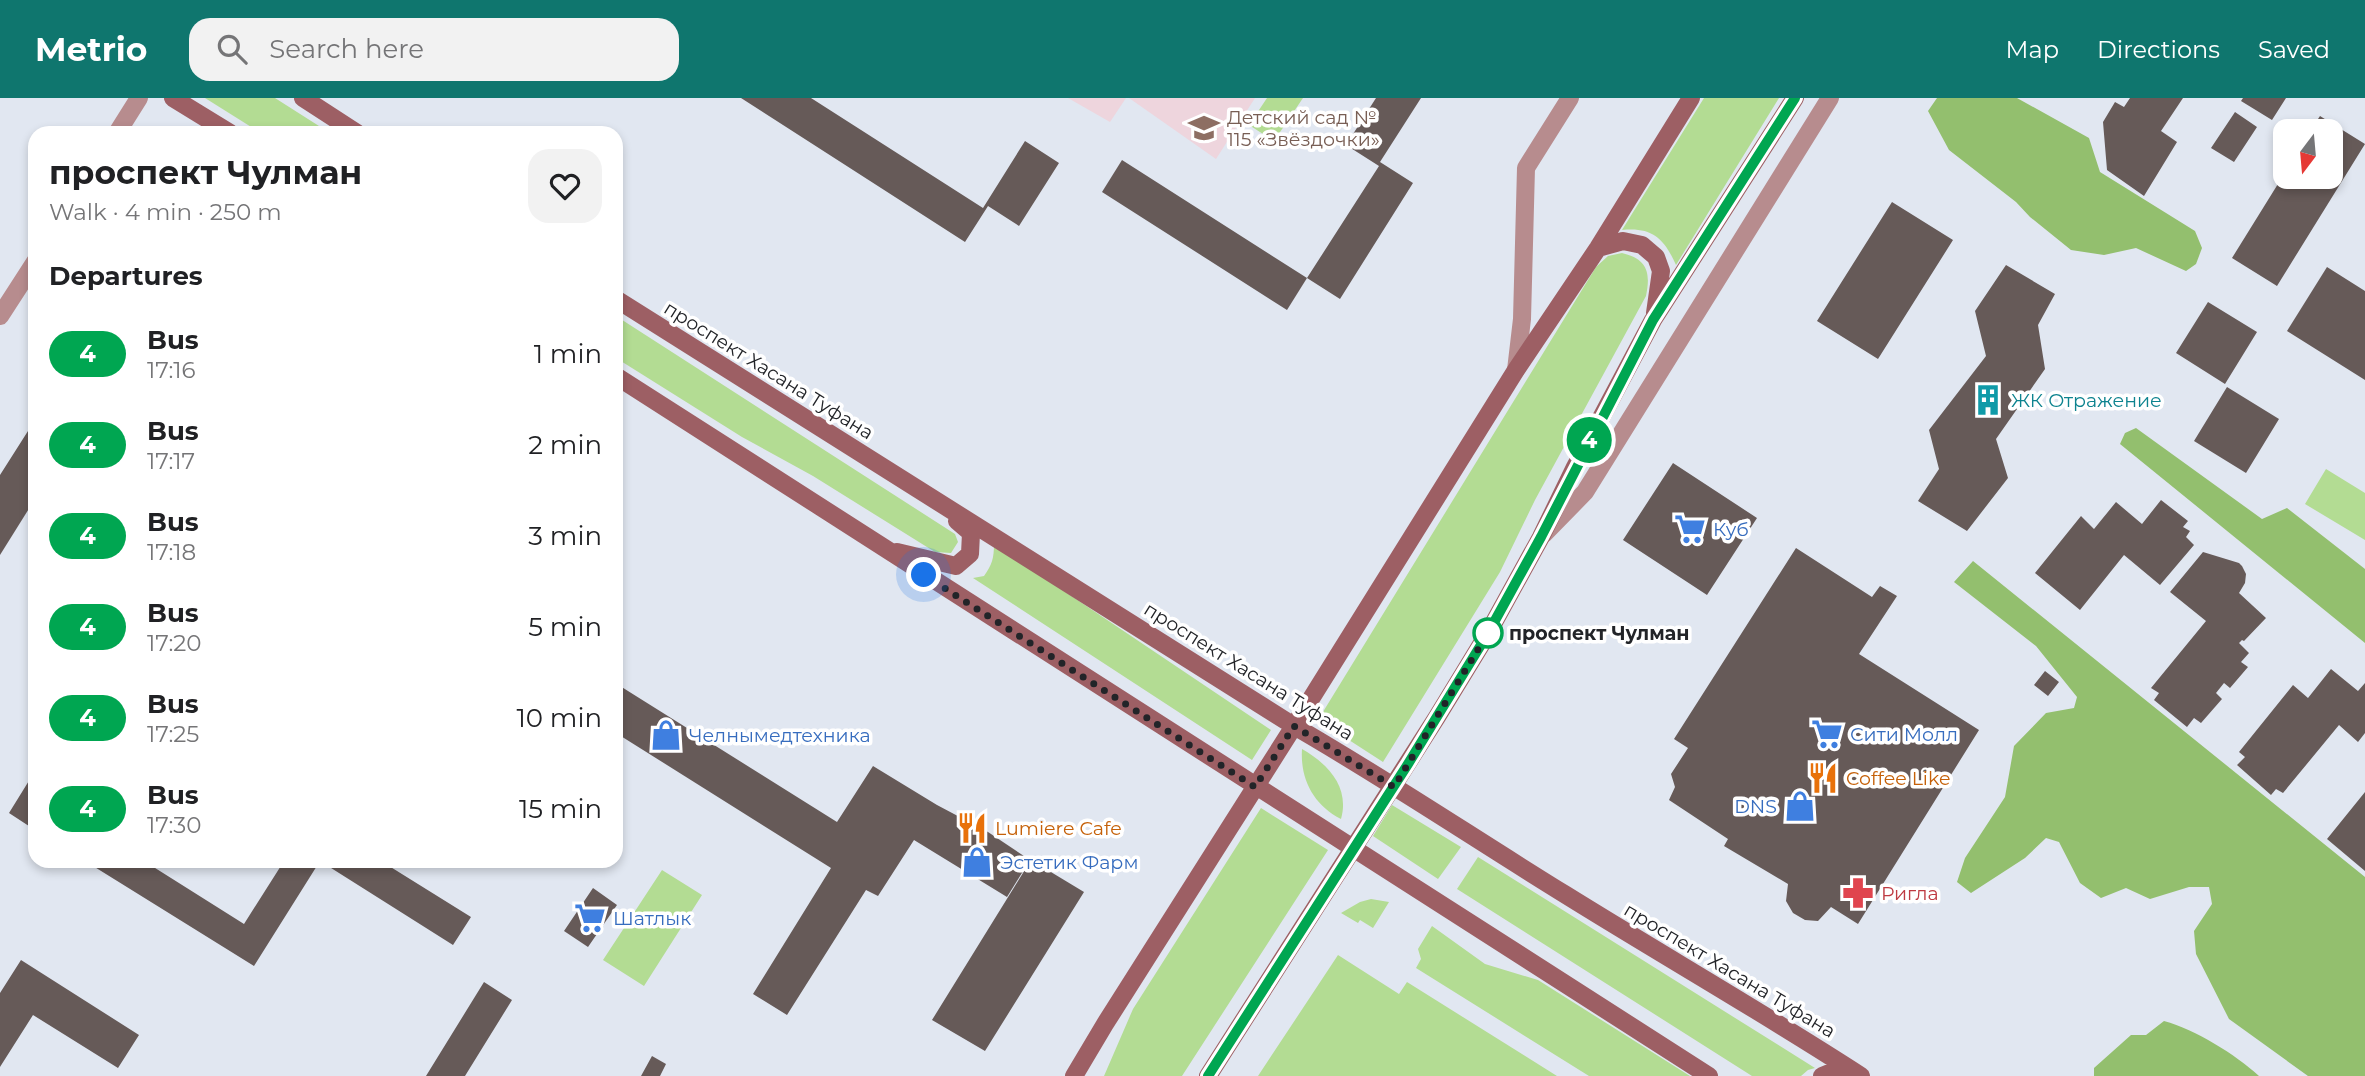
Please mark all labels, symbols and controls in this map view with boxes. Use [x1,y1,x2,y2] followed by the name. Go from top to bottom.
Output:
[189,18,679,81] search box
[35,29,147,69] text: Metrio
[213,30,251,68] icon: search
[269,33,424,65] text: Search here
[2006,35,2059,64] text: Map
[2097,35,2220,64] text: Directions
[2258,35,2330,64] text: Saved
[1227,106,1380,151] place label: Детский сад № 115 «Звёздочки»
[1187,111,1221,145] school or university icon: Детский сад № 115 «Звёздочки»
[2273,119,2343,189] north arrow
[2273,119,2343,189] map controls
[528,149,602,223] button: heart
[49,152,362,192] text: проспект Чулман
[49,198,282,226] text: Walk · 4 min · 250 m
[49,260,203,292] text: Departures
[660,296,878,444] street label: проспект Хасана Туфана
[147,324,199,356] text: Bus
[534,338,602,370] text: 1 min
[79,339,96,368] text: 4
[147,356,196,384] text: 17:16
[1971,383,2005,417] building icon: ЖК Отражение
[2011,389,2162,412] place label: ЖК Отражение
[147,415,199,447] text: Bus
[1566,417,1612,463] line badge: 4
[1581,425,1597,454] text: 4
[528,429,602,461] text: 2 min
[79,430,96,459] text: 4
[147,447,195,475] text: 17:17
[147,506,199,538] text: Bus
[1673,512,1707,546] supermarket icon: Куб
[1713,518,1749,541] place label: Куб
[528,520,602,552] text: 3 min
[79,521,96,550] text: 4
[147,538,196,566] text: 17:18
[906,557,941,592] your location
[147,597,199,629] text: Bus
[1140,597,1358,745] street label: проспект Хасана Туфана
[528,611,602,643] text: 5 min
[79,612,96,641] text: 4
[1473,618,1503,648] marker: проспект Чулман
[1509,622,1689,645] place label: проспект Чулман
[147,629,202,657] text: 17:20
[147,688,199,720] text: Bus
[516,702,602,734] text: 10 min
[79,703,96,732] text: 4
[1810,717,1844,751] supermarket icon: Сити Молл
[649,718,683,752] shop icon: Челнымедтехника
[147,720,199,748] text: 17:25
[1850,723,1958,746] place label: Сити Молл
[689,724,871,747] place label: Челнымедтехника
[1806,761,1840,795] restaurant icon: Coffee Like
[1846,767,1950,790] place label: Coffee Like
[147,779,199,811] text: Bus
[1783,789,1817,823] shop icon: DNS
[519,793,602,825] text: 15 min
[79,794,96,823] text: 4
[1734,795,1777,818] place label: DNS
[147,811,201,839] text: 17:30
[955,811,989,845] restaurant icon: Lumiere Cafe
[995,817,1122,840] place label: Lumiere Cafe
[960,845,994,879] shop icon: Эстетик Фарм
[1000,851,1138,874] place label: Эстетик Фарм
[1841,876,1875,910] pharmacy icon: Ригла
[1881,882,1939,905] place label: Ригла
[1620,898,1840,1043] street label: проспект Хасана Туфана
[573,901,607,935] supermarket icon: Шатлык
[613,907,691,930] place label: Шатлык

